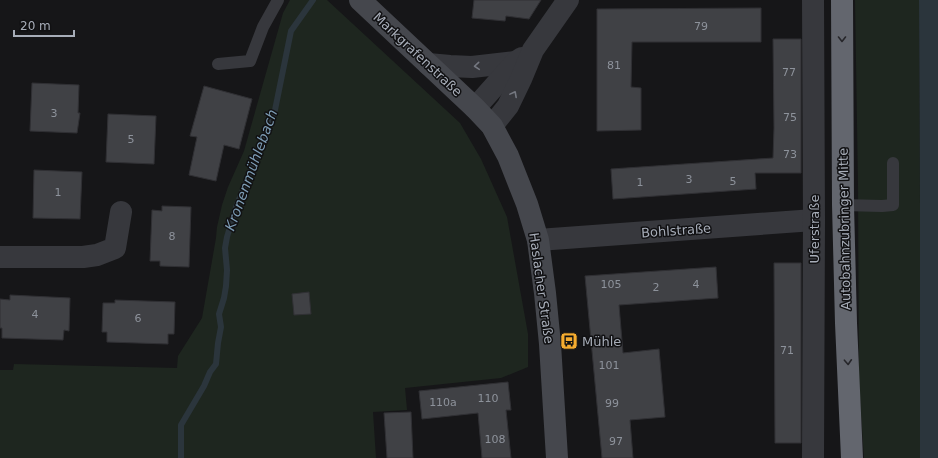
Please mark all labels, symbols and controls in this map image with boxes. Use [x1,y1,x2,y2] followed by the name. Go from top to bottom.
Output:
[370,9,465,99] street label: Markgrafenstraße
[14,12,74,38] scale bar
[20,19,51,33] text: 20 m
[694,20,708,33] house number: 79
[838,36,846,42] one-way arrow
[607,59,621,72] house number: 81
[474,62,480,71] one-way arrow
[782,66,796,79] house number: 77
[509,91,516,98] one-way arrow
[51,107,58,120] house number: 3
[222,107,280,233] water label: Kronenmühlebach
[783,111,797,124] house number: 75
[128,133,135,146] house number: 5
[783,148,797,161] house number: 73
[836,148,853,310] street label: Autobahnzubringer Mitte
[686,173,693,186] house number: 3
[730,175,737,188] house number: 5
[637,176,644,189] house number: 1
[55,186,62,199] house number: 1
[807,195,822,263] street label: Uferstraße
[641,221,712,240] street label: Bohlstraße
[169,230,176,243] house number: 8
[526,232,557,344] street label: Haslacher Straße
[601,278,622,291] house number: 105
[693,278,700,291] house number: 4
[653,281,660,294] house number: 2
[32,308,39,321] house number: 4
[135,312,142,325] house number: 6
[559,331,579,351] bus stop icon: Mühle
[582,334,621,349] place label: Mühle
[780,344,794,357] house number: 71
[599,359,620,372] house number: 101
[843,359,852,365] one-way arrow
[478,392,499,405] house number: 110
[429,396,457,409] house number: 110a
[605,397,619,410] house number: 99
[485,433,506,446] house number: 108
[609,435,623,448] house number: 97

